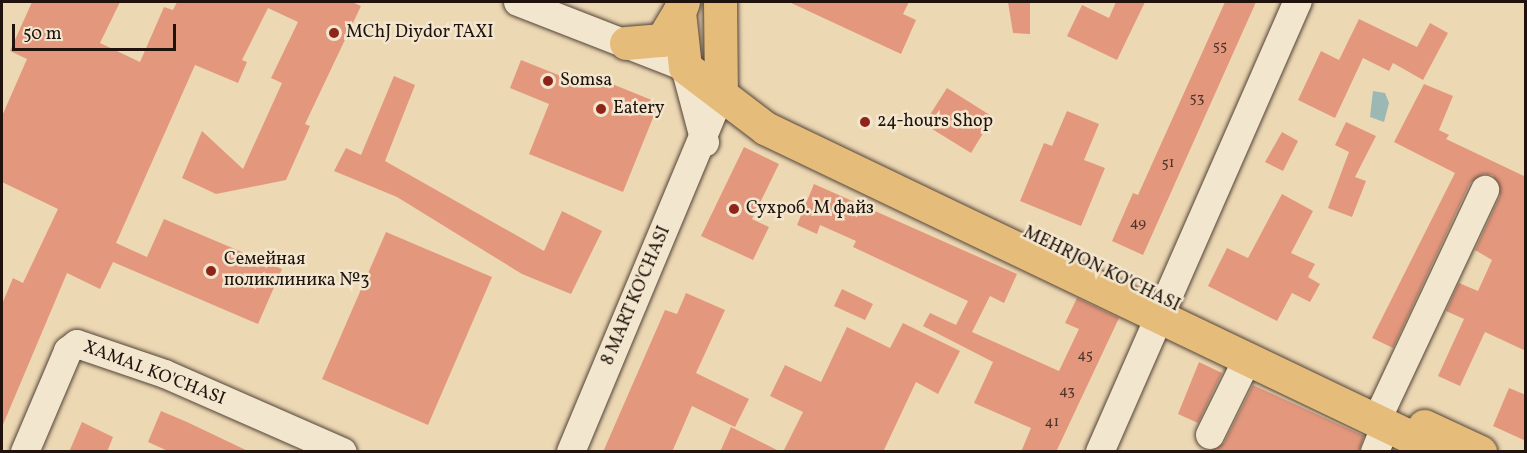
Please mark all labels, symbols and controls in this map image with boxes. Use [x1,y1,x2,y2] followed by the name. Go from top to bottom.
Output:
[15,12,178,50] scale bar
[23,22,62,47] text: 50 m
[346,22,494,44] place label: MChJ Diydor TAXI
[327,26,341,40] marker: MChJ Diydor TAXI
[1213,38,1227,56] house number: 55
[560,70,612,92] place label: Somsa
[541,74,555,88] marker: Somsa
[1190,90,1204,108] house number: 53
[613,98,664,120] place label: Eatery
[594,102,608,116] marker: Eatery
[877,111,993,133] place label: 24-hours Shop
[858,115,872,129] marker: 24-hours Shop
[1161,155,1175,173] house number: 51
[746,198,874,220] place label: Сухроб. М файз
[727,202,741,216] marker: Сухроб. М файз
[1130,215,1146,233] house number: 49
[598,223,676,369] street label: 8 MART KO'CHASI
[1019,223,1183,317] street label: MEHRJON KO'CHASI
[224,250,370,292] place label: Семейная поликлиника №3
[202,262,220,280] marker: Семейная поликлиника №3
[80,337,228,411] street label: XAMAL KO'CHASI
[1077,347,1093,365] house number: 45
[1059,383,1075,401] house number: 43
[1045,414,1059,432] house number: 41

